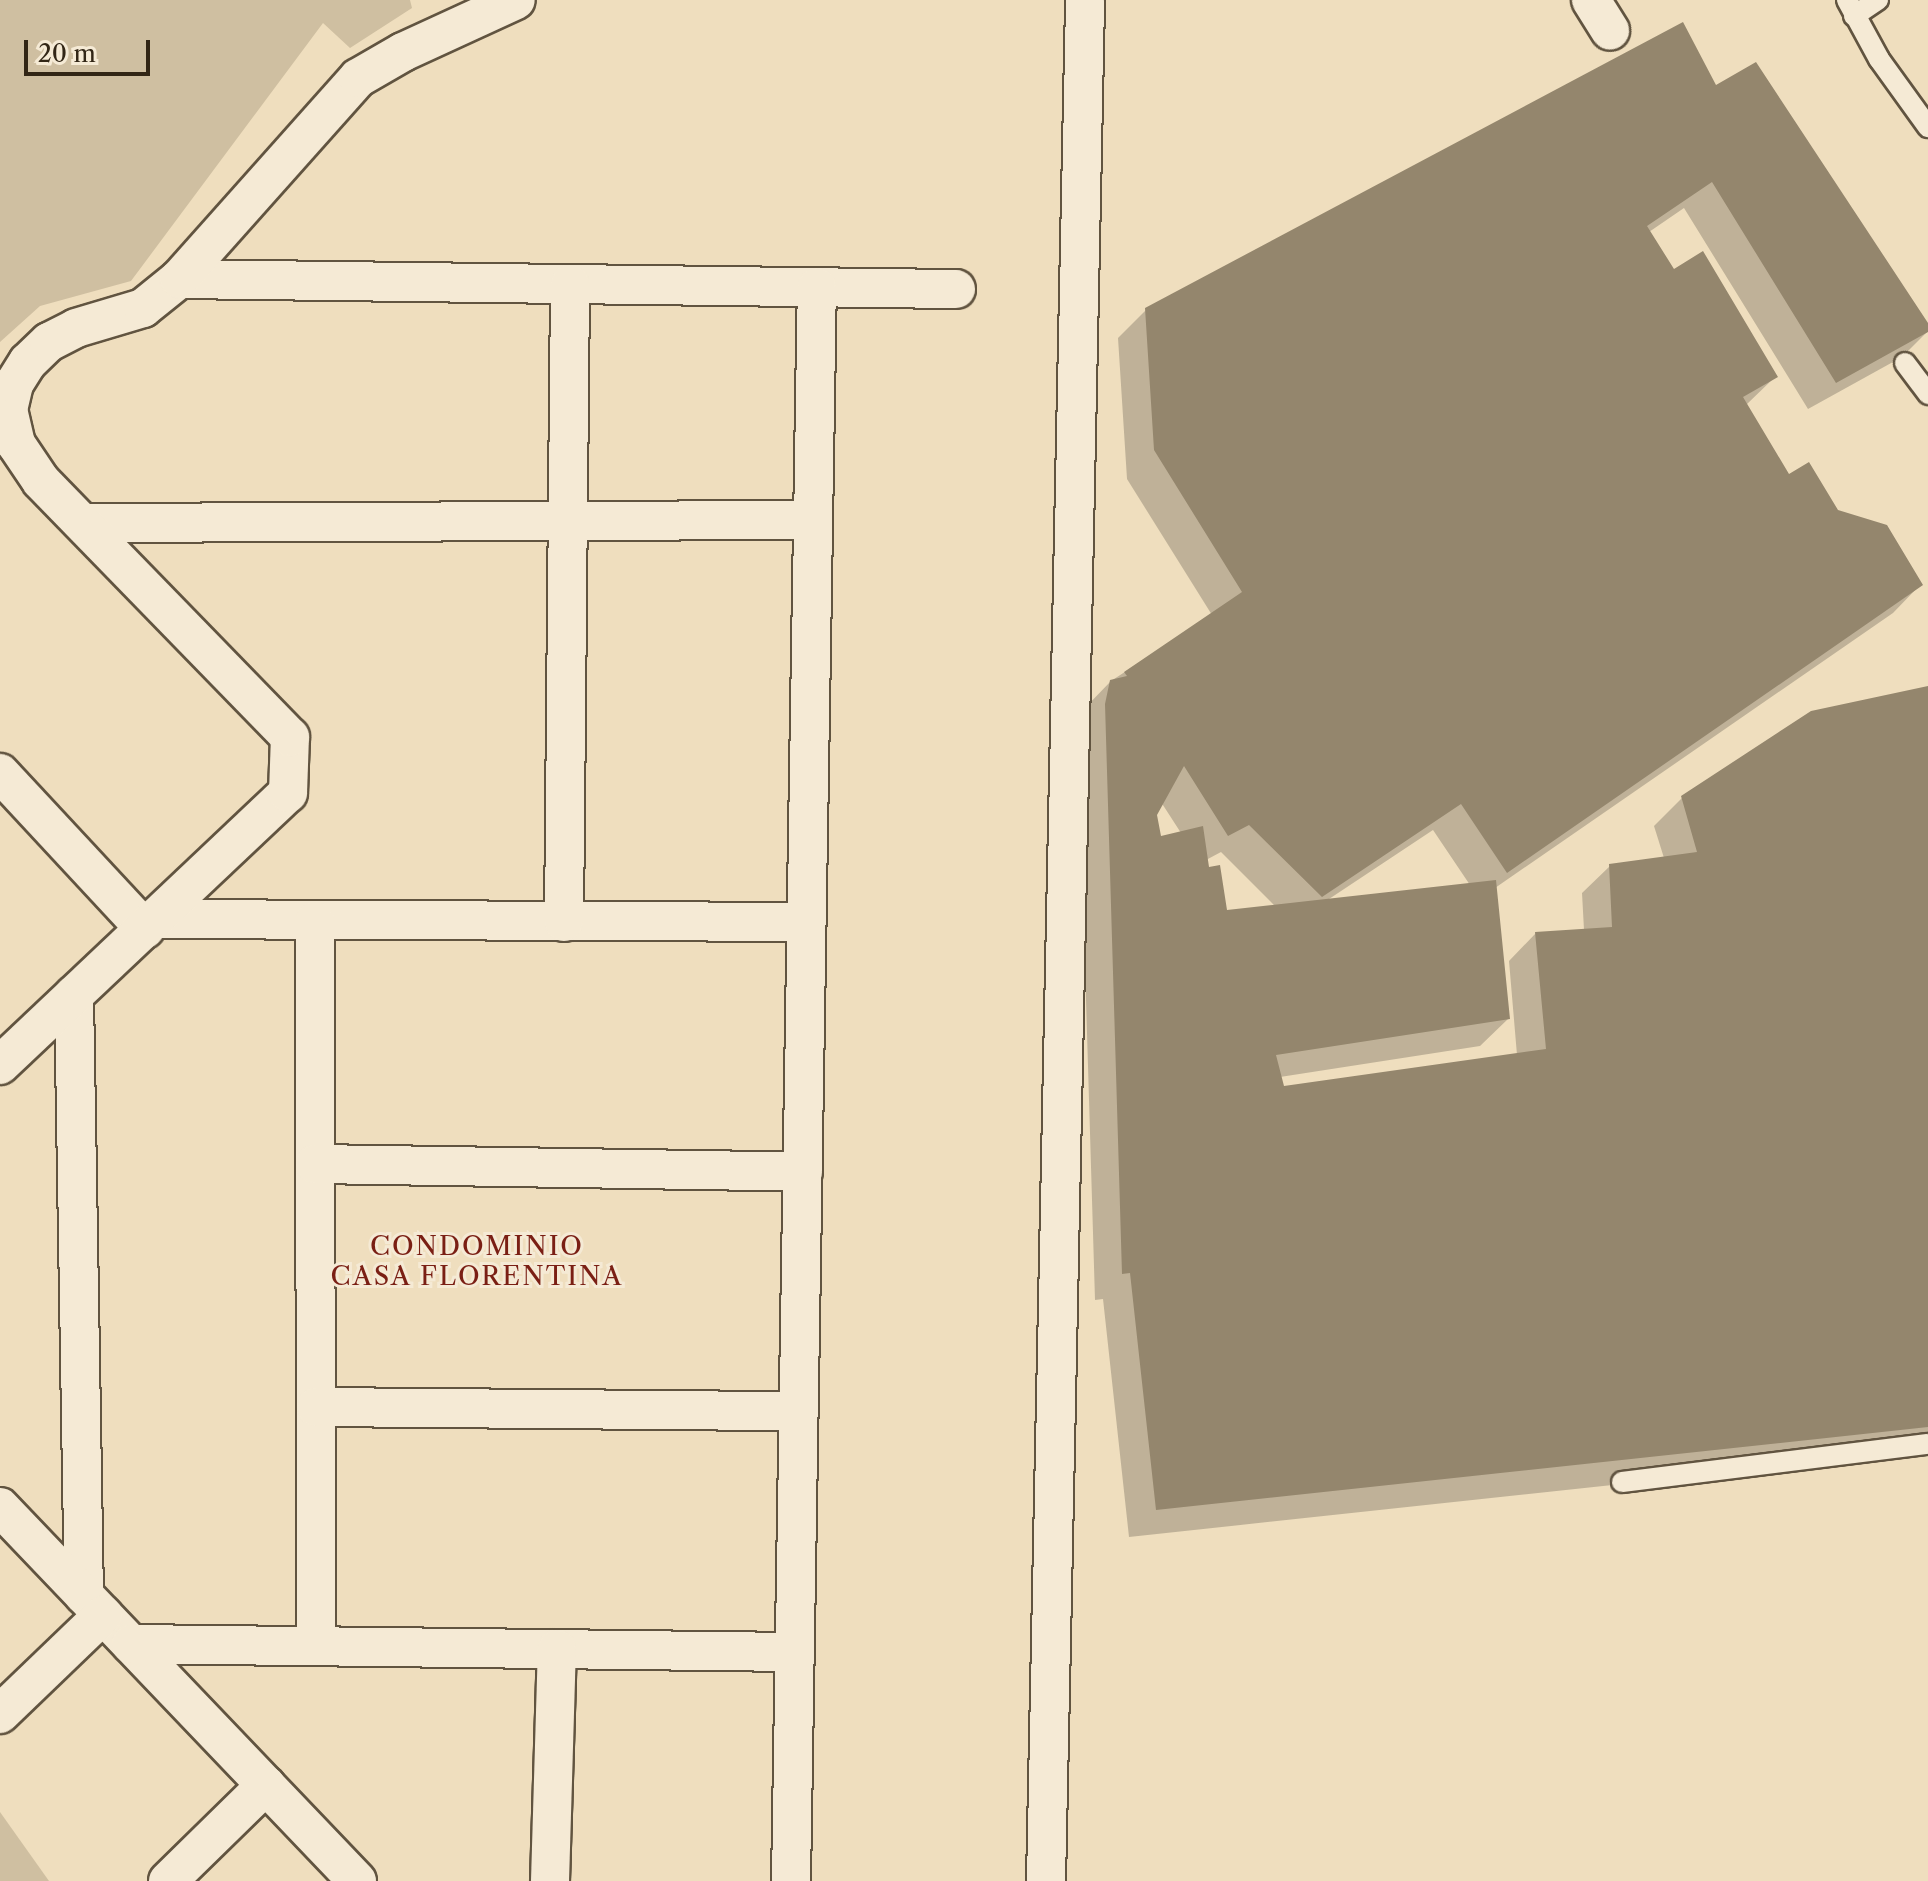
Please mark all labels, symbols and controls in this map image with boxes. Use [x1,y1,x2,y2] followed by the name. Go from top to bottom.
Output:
[28,24,154,74] scale bar
[38,39,96,68] text: 20 m
[330,1231,624,1292] district label: CONDOMINIO CASA FLORENTINA

